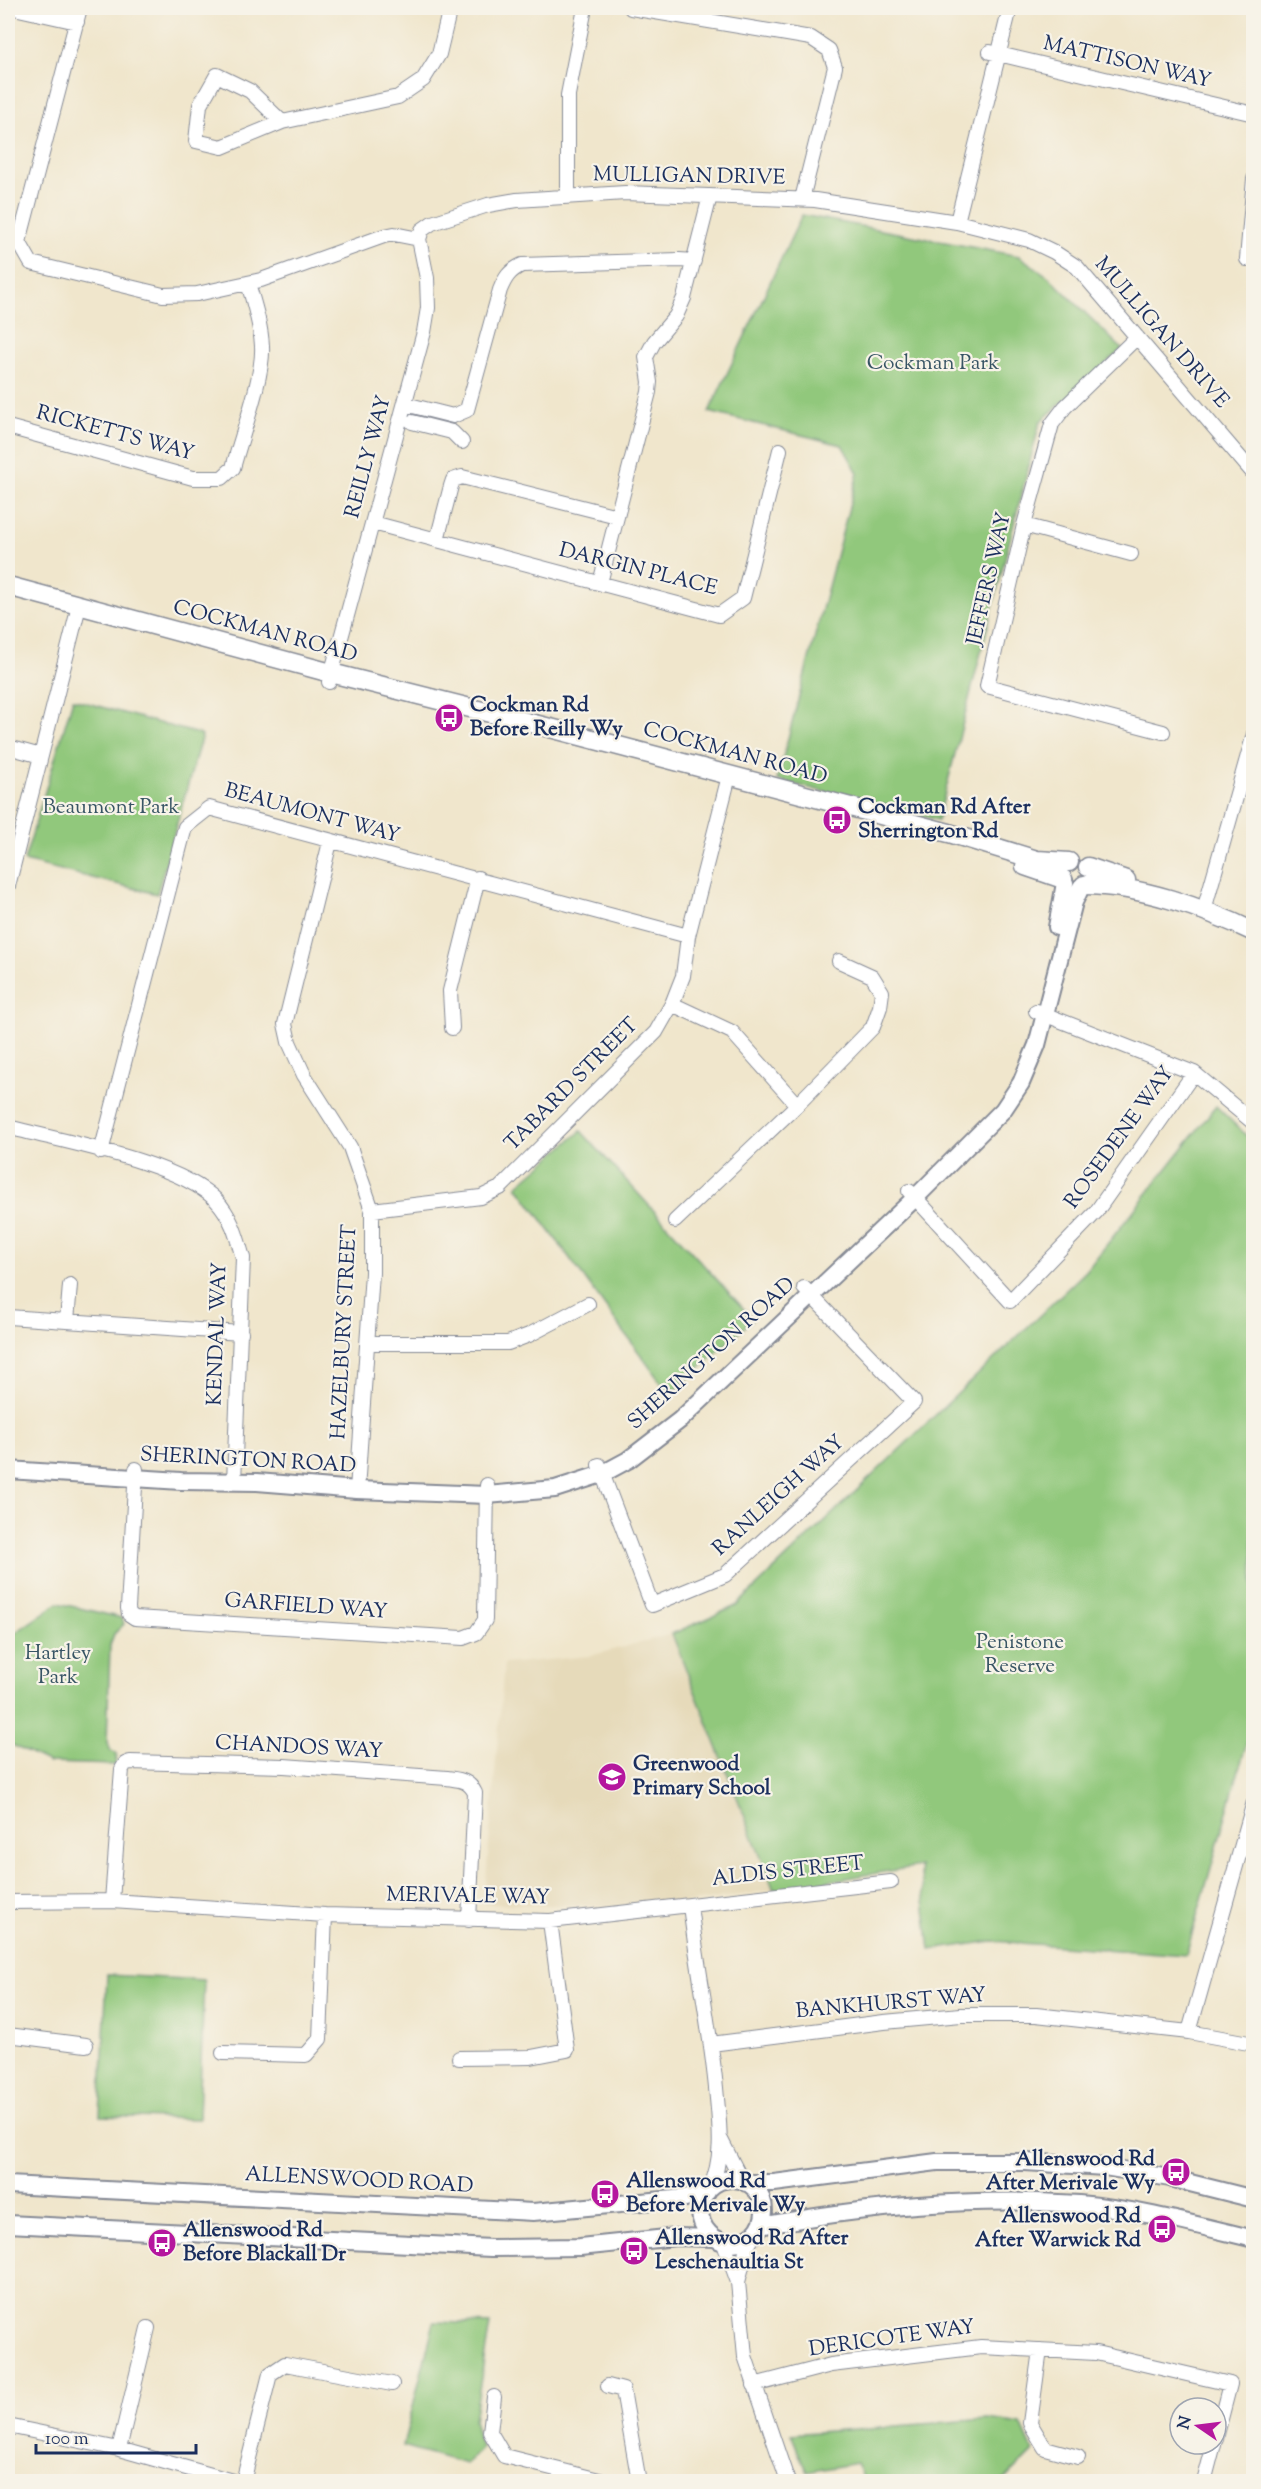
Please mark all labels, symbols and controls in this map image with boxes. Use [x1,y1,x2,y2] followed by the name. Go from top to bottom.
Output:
[1040,29,1214,97] street label: MATTISON WAY
[593,160,786,194] street label: MULLIGAN DRIVE
[1087,251,1236,416] street label: MULLIGAN DRIVE
[867,349,1000,379] park label: Cockman Park
[338,392,400,522] street label: REILLY WAY
[33,398,197,470] street label: RICKETTS WAY
[960,509,1020,649] street label: JEFFERS WAY
[555,536,721,604] street label: DARGIN PLACE
[170,593,360,671] street label: COCKMAN ROAD
[470,691,623,745] place label: Cockman Rd Before Reilly Wy
[433,702,465,734] bus stop icon: Cockman Rd Before Reilly Wy
[640,715,830,793] street label: COCKMAN ROAD
[221,776,403,852] street label: BEAUMONT WAY
[42,793,180,823] park label: Beaumont Park
[858,793,1031,847] place label: Cockman Rd After Sherrington Rd
[821,804,853,836] bus stop icon: Cockman Rd After Sherrington Rd
[498,1011,646,1159] street label: TABARD STREET
[1058,1060,1182,1216] street label: ROSEDENE WAY
[324,1223,366,1440] street label: HAZELBURY STREET
[201,1262,236,1406] street label: KENDAL WAY
[622,1270,802,1438] street label: SHERINGTON ROAD
[706,1428,852,1564] street label: RANLEIGH WAY
[139,1440,357,1482] street label: SHERINGTON ROAD
[223,1586,389,1628] street label: GARFIELD WAY
[976,1628,1064,1682] park label: Penistone Reserve
[25,1639,92,1693] park label: Hartley Park
[214,1729,384,1767] street label: CHANDOS WAY
[633,1750,771,1804] place label: Greenwood Primary School
[596,1761,628,1793] school or university icon: Greenwood Primary School
[710,1849,866,1895] street label: ALDIS STREET
[386,1881,550,1913] street label: MERIVALE WAY
[794,1981,988,2027] street label: BANKHURST WAY
[986,2145,1156,2199] place label: Allenswood Rd After Merivale Wy
[1160,2156,1192,2188] bus stop icon: Allenswood Rd After Merivale Wy
[244,2160,474,2202] street label: ALLENSWOOD ROAD
[626,2167,806,2221] place label: Allenswood Rd Before Merivale Wy
[589,2178,621,2210] bus stop icon: Allenswood Rd Before Merivale Wy
[975,2202,1141,2256] place label: Allenswood Rd After Warwick Rd
[1146,2213,1178,2245] bus stop icon: Allenswood Rd After Warwick Rd
[183,2216,346,2270] place label: Allenswood Rd Before Blackall Dr
[655,2224,848,2278] place label: Allenswood Rd After Leschenaultia St
[146,2227,178,2259] bus stop icon: Allenswood Rd Before Blackall Dr
[618,2235,650,2267] bus stop icon: Allenswood Rd After Leschenaultia St
[807,2312,977,2365] street label: DERICOTE WAY
[1168,2396,1228,2456] north arrow
[1173,2414,1199,2432] text: N
[36,2417,196,2455] scale bar
[45,2427,89,2453] text: 100 m

